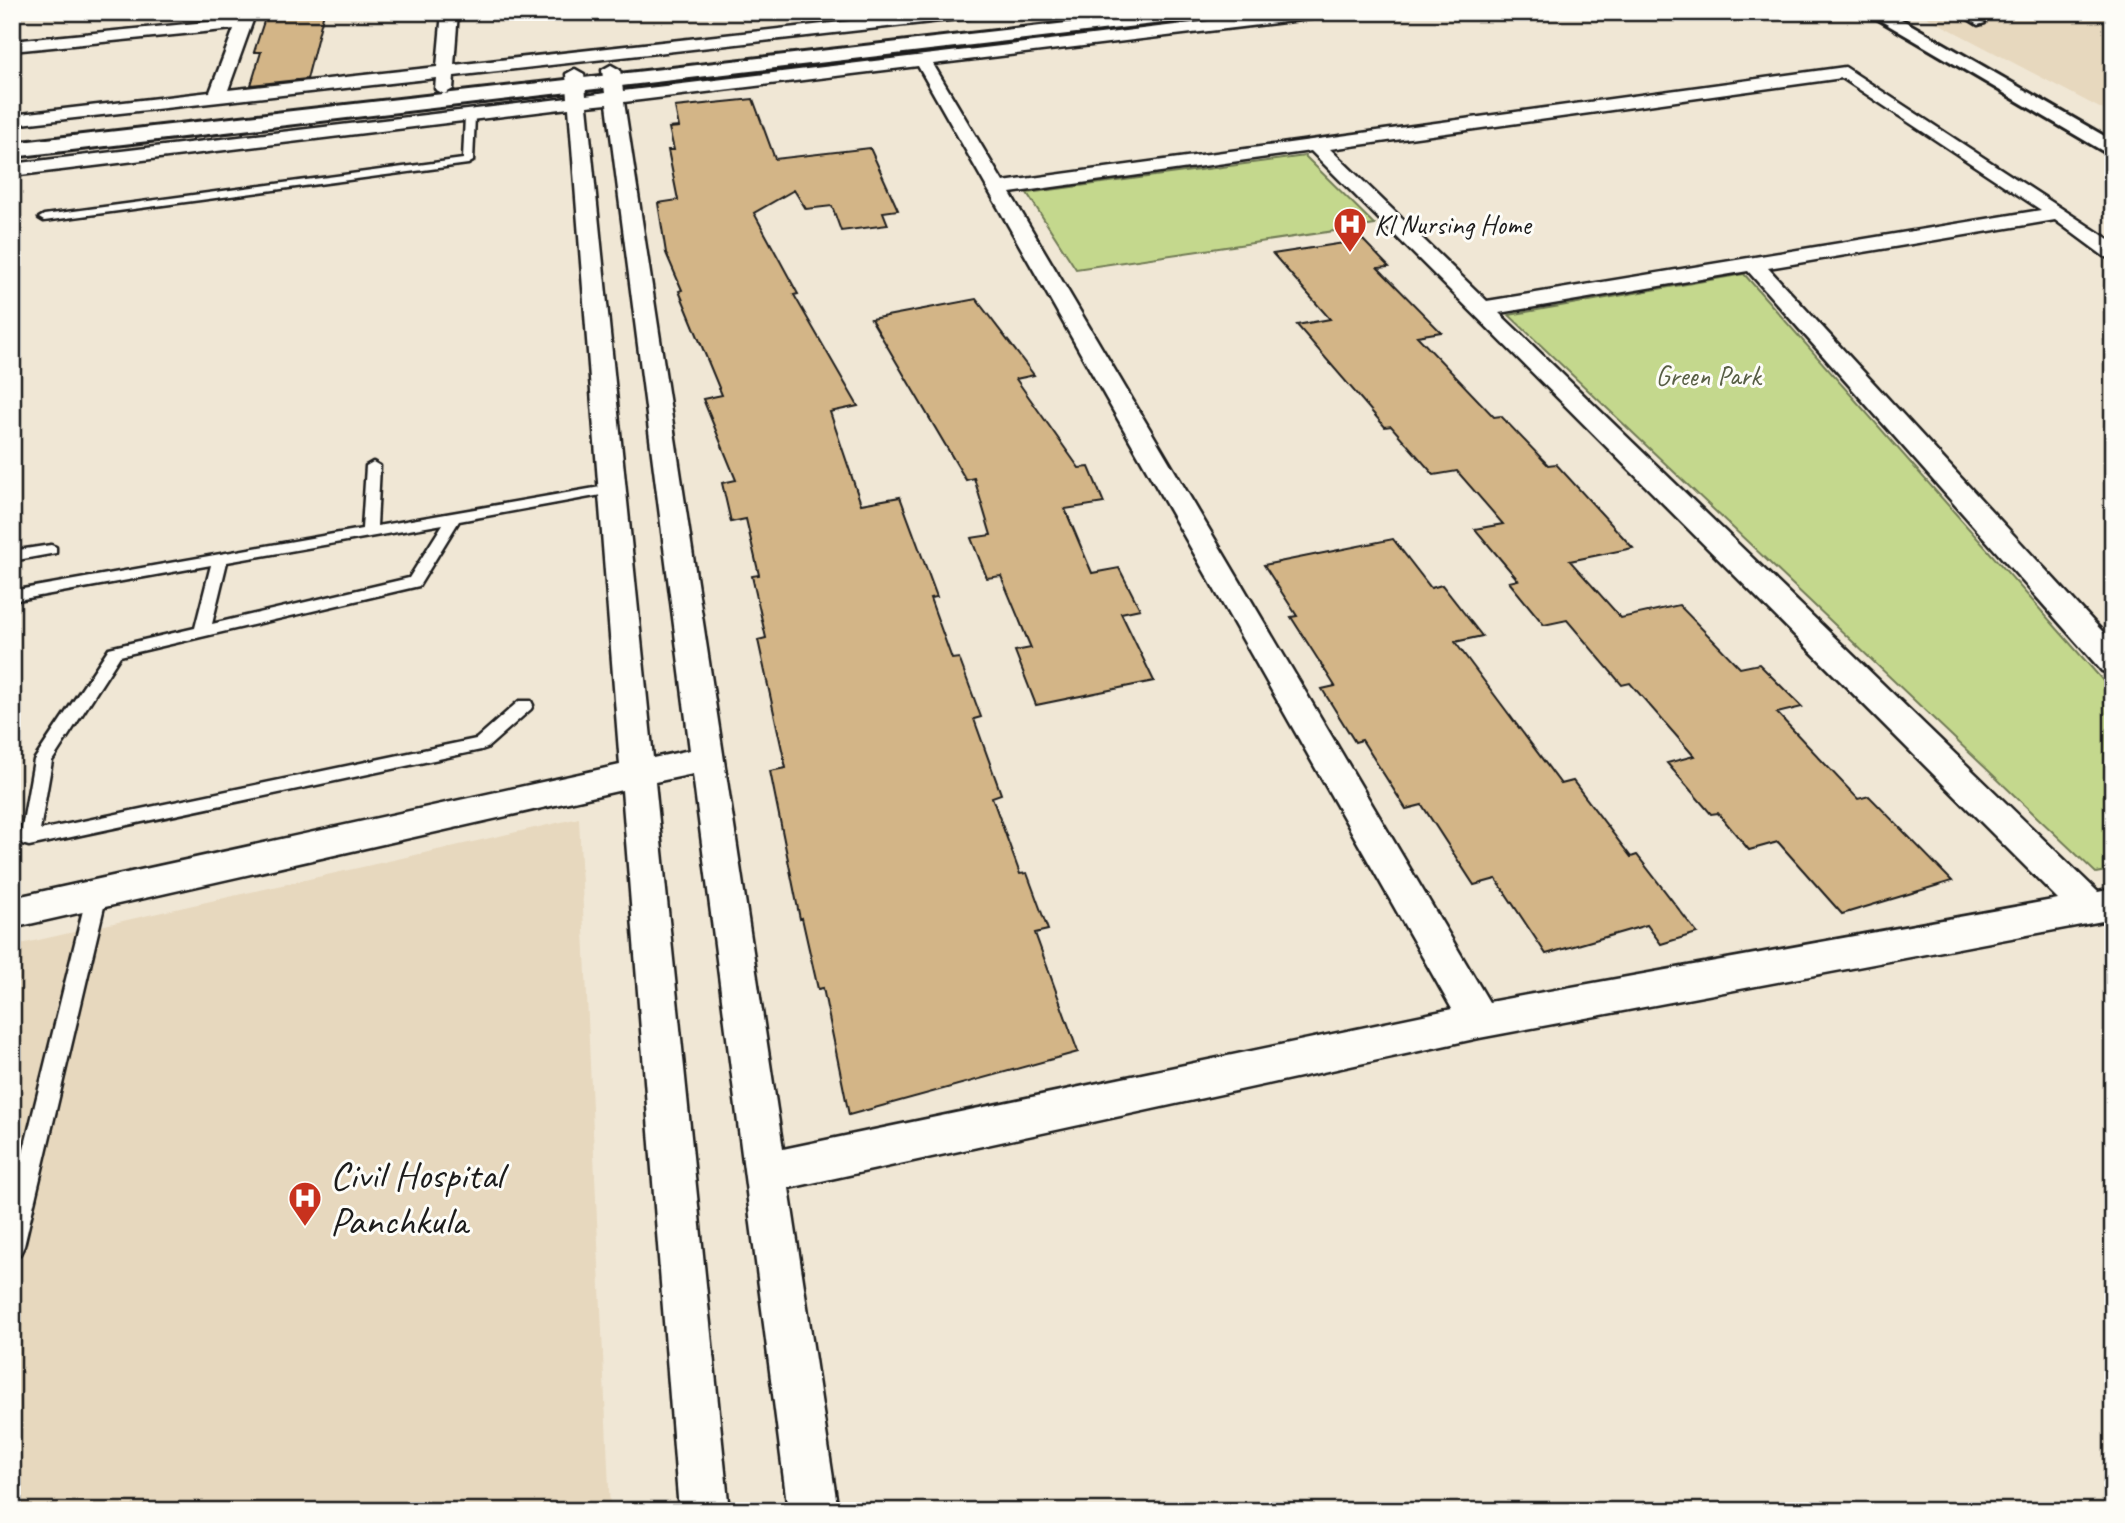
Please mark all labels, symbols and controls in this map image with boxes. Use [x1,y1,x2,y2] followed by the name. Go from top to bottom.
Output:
[1331,205,1369,254] hospital icon: Kl Nursing Home
[1374,207,1532,242] place label: Kl Nursing Home
[1656,358,1763,393] park label: Green Park
[330,1150,509,1246] place label: Civil Hospital Panchkula
[286,1179,324,1228] hospital icon: Civil Hospital Panchkula

